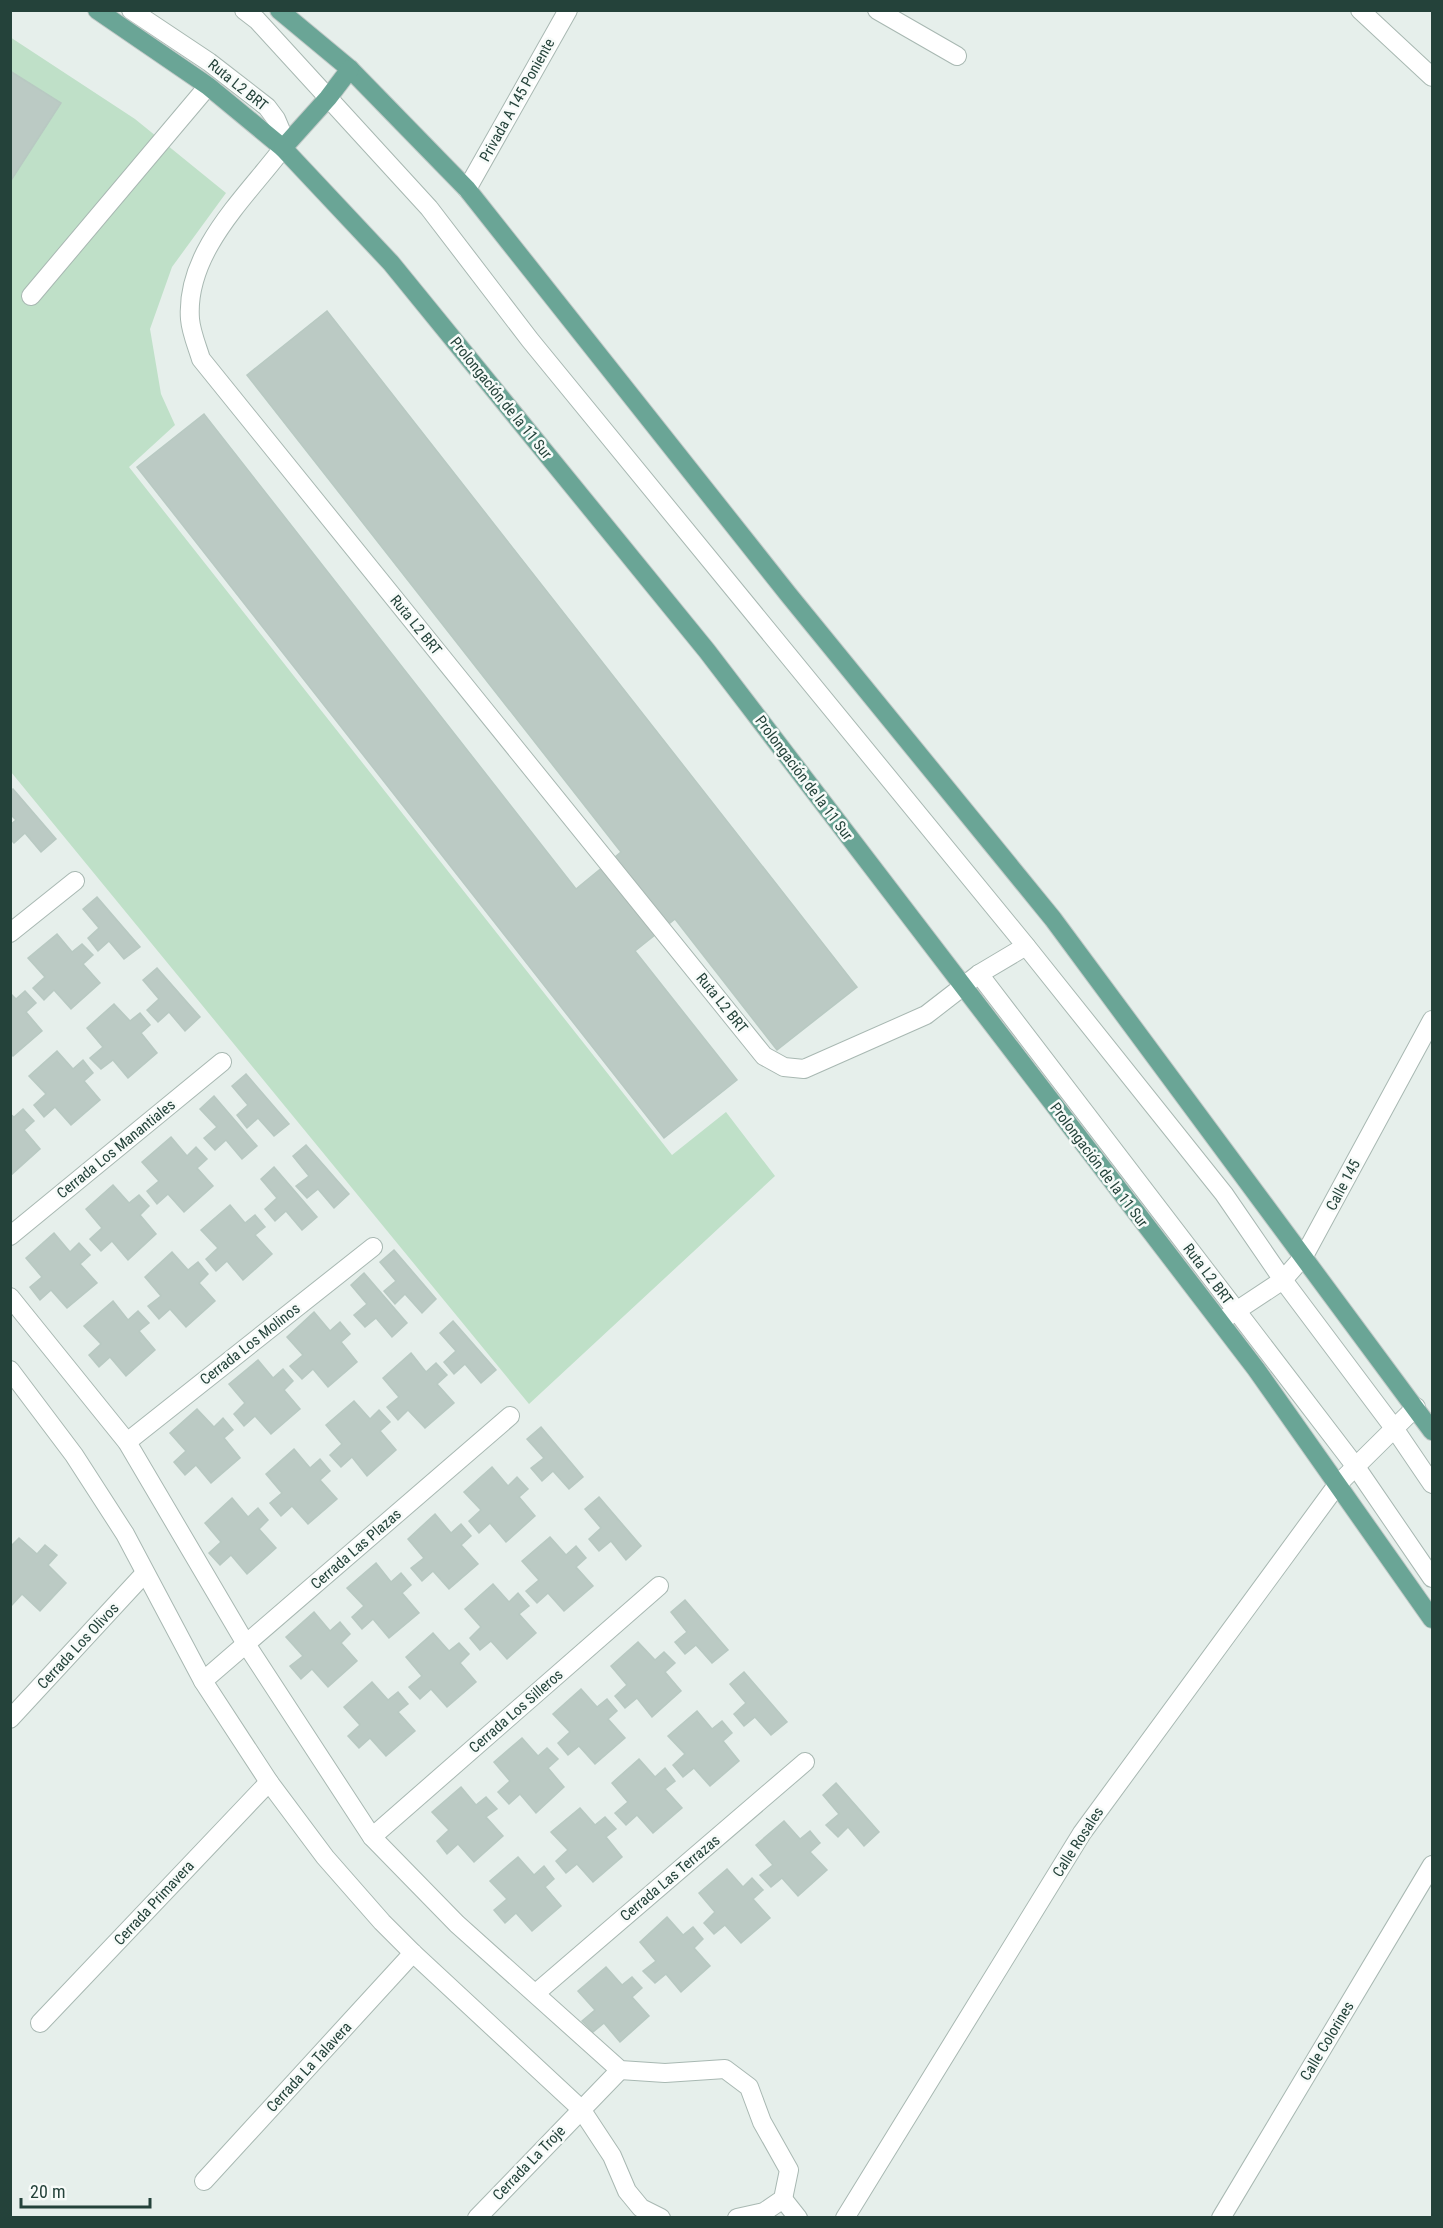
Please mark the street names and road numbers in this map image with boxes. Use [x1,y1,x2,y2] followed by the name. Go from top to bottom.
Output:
[476,35,558,165] street label: Privada A 145 Poniente
[204,55,272,115] street label: Ruta L2 BRT
[446,333,556,463] street label: Prolongación de la 11 Sur
[386,591,446,659] street label: Ruta L2 BRT
[751,712,857,844] street label: Prolongación de la 11 Sur
[692,969,752,1037] street label: Ruta L2 BRT
[53,1096,179,1202] street label: Cerrada Los Manantiales
[1046,1099,1152,1231] street label: Prolongación de la 11 Sur
[1322,1156,1364,1214] street label: Calle 145
[1179,1240,1237,1308] street label: Ruta L2 BRT
[196,1299,304,1389] street label: Cerrada Los Molinos
[307,1505,405,1593] street label: Cerrada Las Plazas
[34,1599,123,1693] street label: Cerrada Los Olivos
[465,1665,567,1757] street label: Cerrada Los Silleros
[1049,1803,1107,1880] street label: Calle Rosales
[616,1831,724,1925] street label: Cerrada Las Terrazas
[110,1857,198,1949] street label: Cerrada Primavera
[1296,1998,1358,2084] street label: Calle Colorines
[263,2018,355,2116] street label: Cerrada La Talavera
[489,2122,569,2204] street label: Cerrada La Troje

